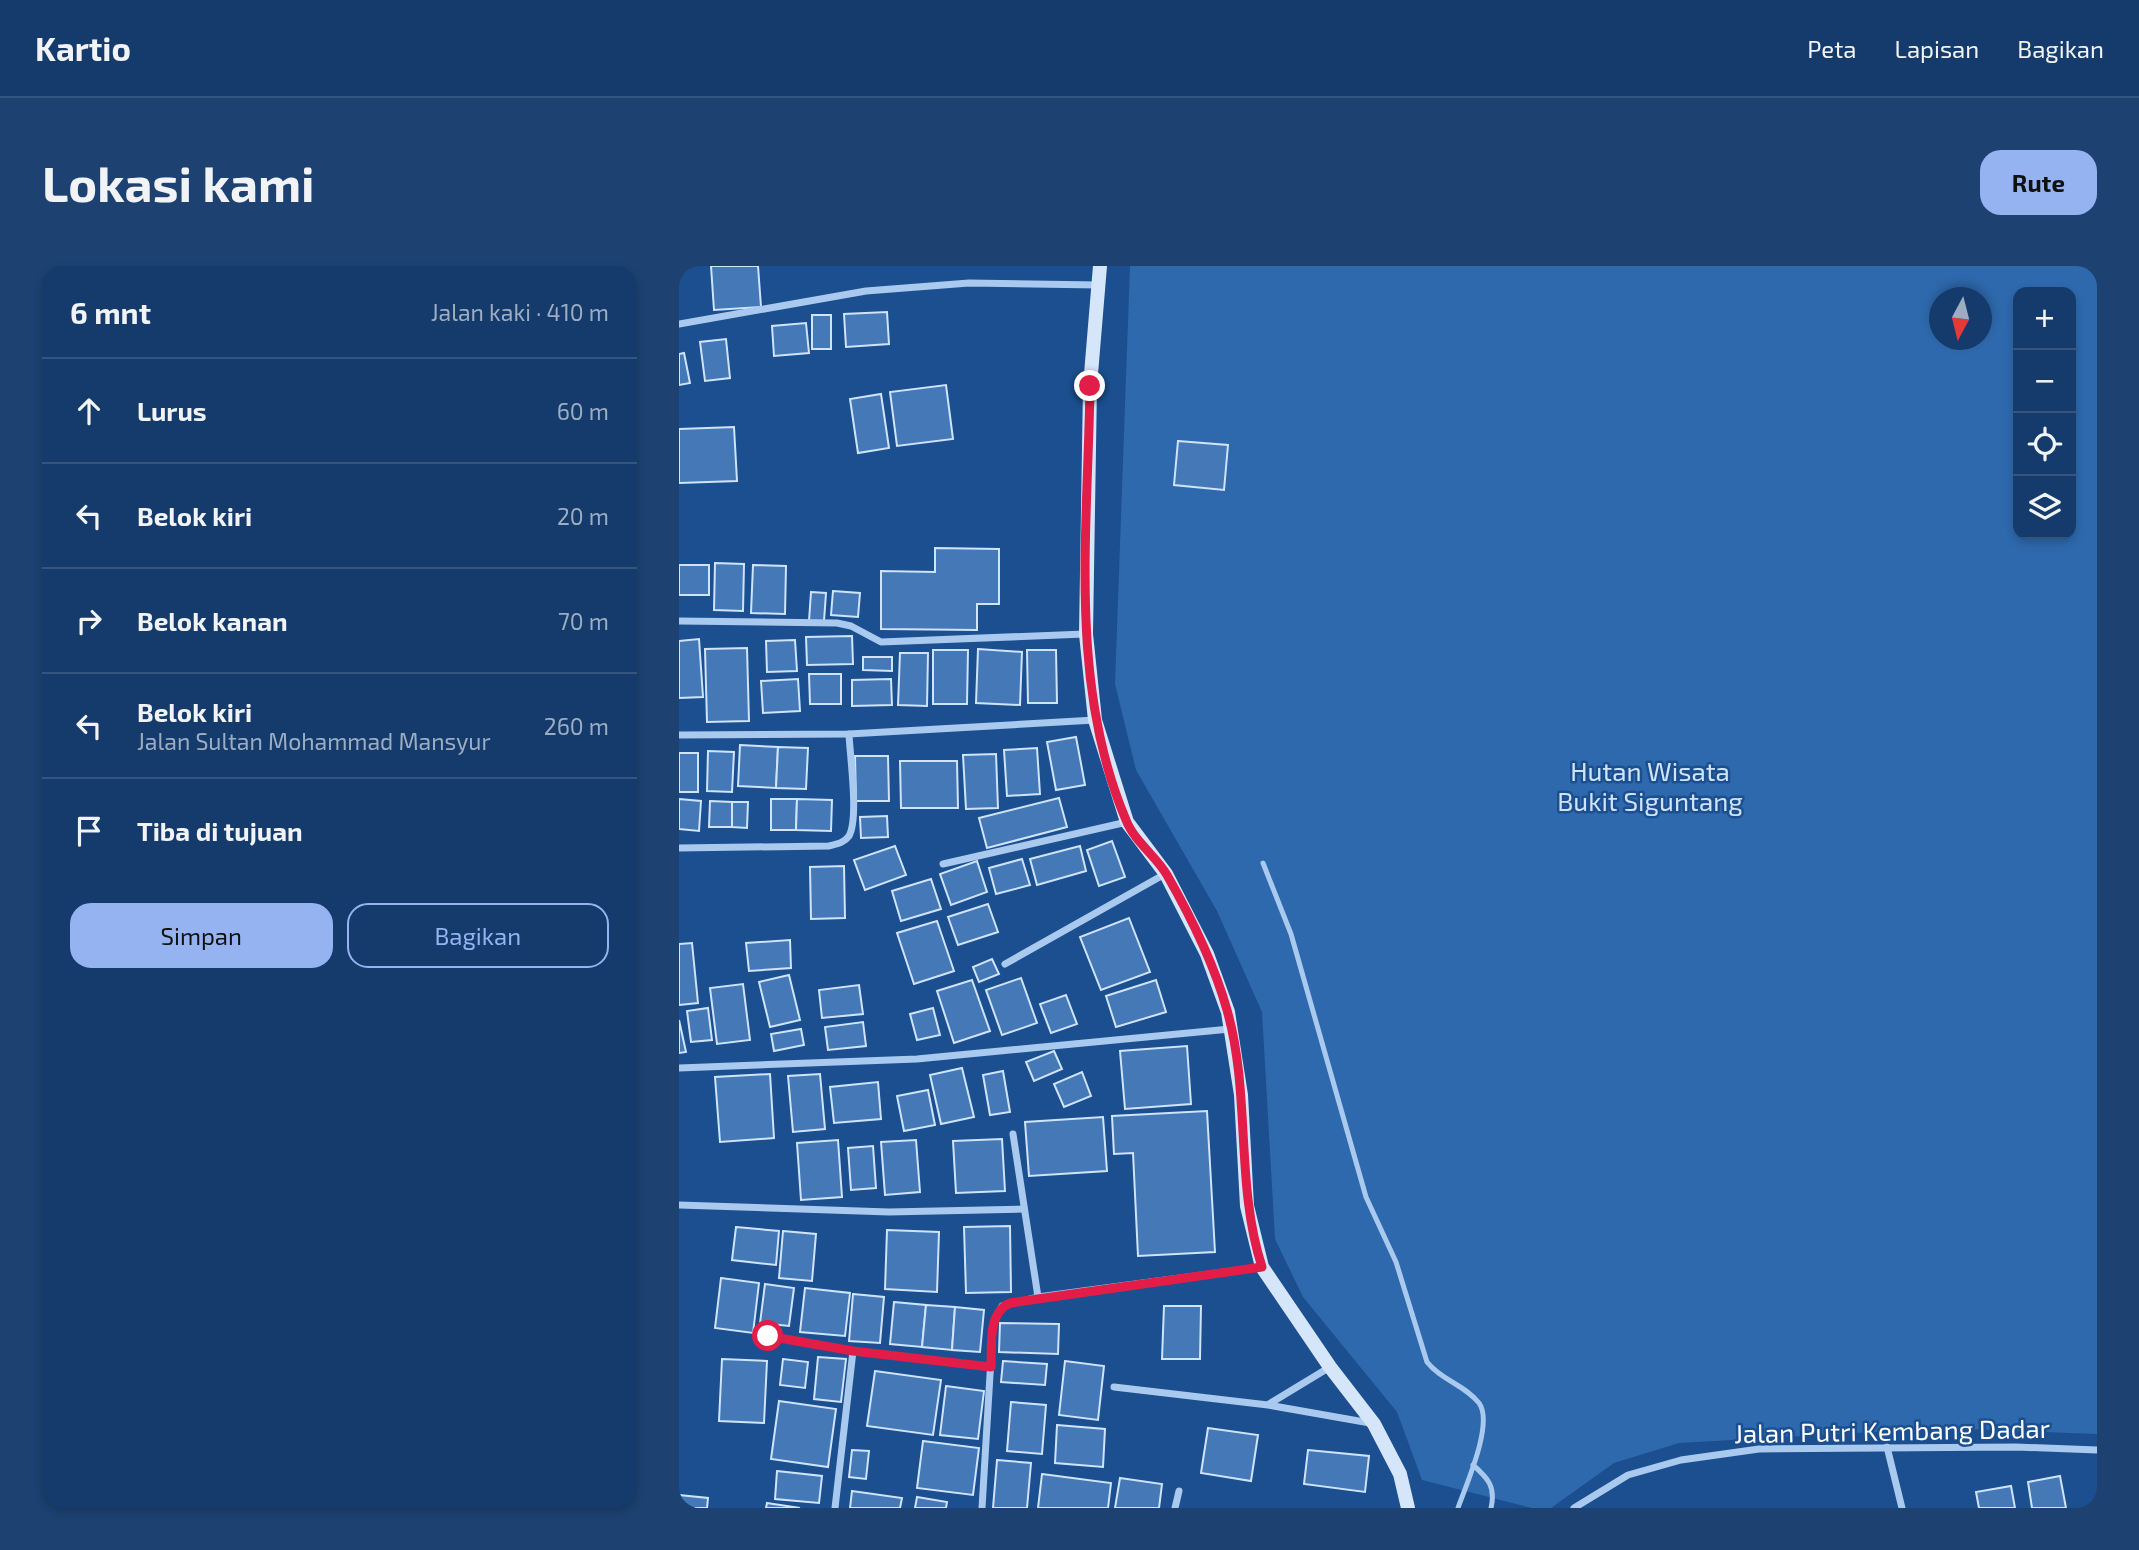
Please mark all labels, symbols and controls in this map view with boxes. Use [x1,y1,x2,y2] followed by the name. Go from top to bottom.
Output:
[35,28,131,68] text: Kartio
[1807,34,1857,63] text: Peta
[1895,34,1979,63] text: Lapisan
[2017,34,2104,63] text: Bagikan
[1980,150,2097,215] button: Rute
[42,153,315,212] text: Lokasi kami
[1929,287,1992,350] north arrow
[2013,287,2076,539] map controls
[2013,287,2076,350] button: +
[70,294,151,330] text: 6 mnt
[431,298,609,326] text: Jalan kaki · 410 m
[2013,350,2076,413] button: −
[1074,370,1105,401] route end
[70,392,108,430] icon: ahead
[137,395,207,426] text: Lurus
[557,397,609,425] text: 60 m
[2013,413,2076,476] button: locate
[2013,476,2076,539] button: layers
[70,497,108,535] icon: left
[137,500,252,531] text: Belok kiri
[557,502,609,530] text: 20 m
[70,602,108,640] icon: right
[137,605,288,636] text: Belok kanan
[558,607,609,635] text: 70 m
[137,696,252,727] text: Belok kiri
[70,707,108,745] icon: left
[544,712,609,740] text: 260 m
[137,727,491,755] text: Jalan Sultan Mohammad Mansyur
[1557,755,1743,816] park label: Hutan Wisata Bukit Siguntang
[70,812,108,850] icon: arrive
[137,815,303,846] text: Tiba di tujuan
[70,903,333,968] button: Simpan
[347,903,609,968] button: Bagikan
[752,1320,783,1351] route start
[1734,1412,2050,1448] street label: Jalan Putri Kembang Dadar

